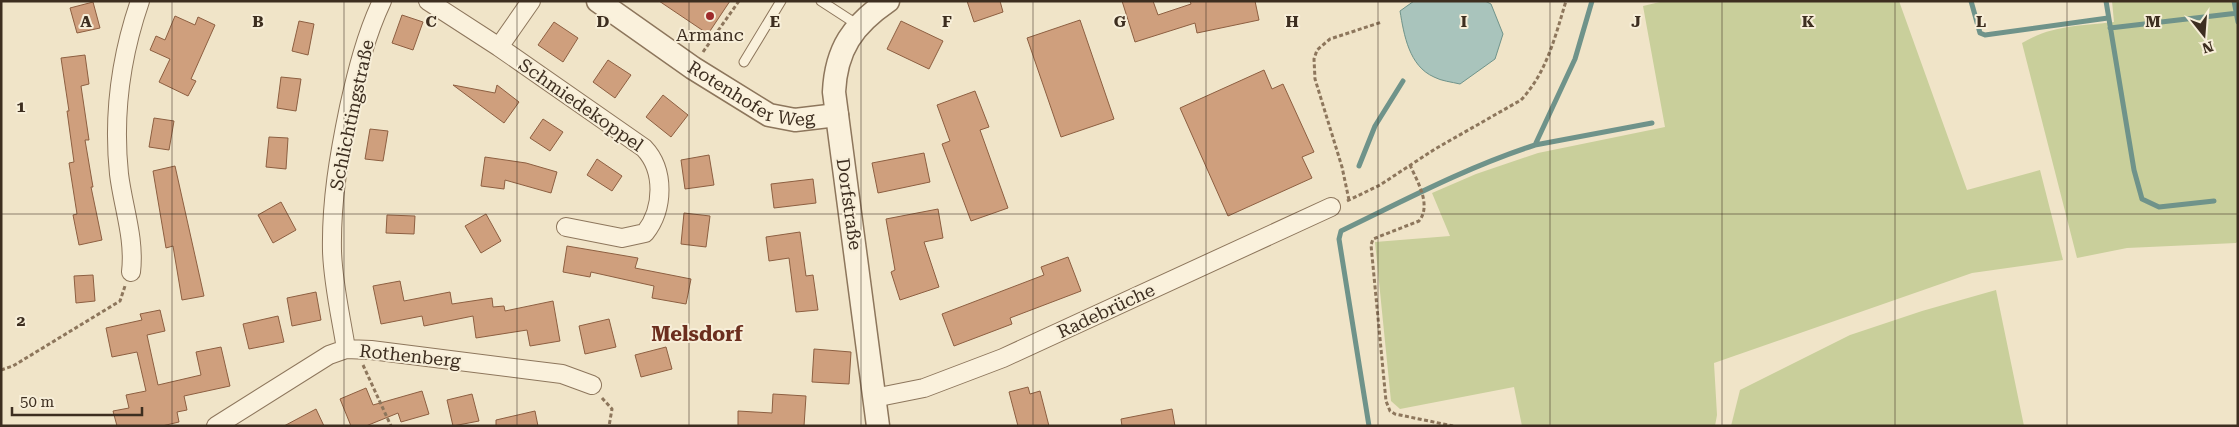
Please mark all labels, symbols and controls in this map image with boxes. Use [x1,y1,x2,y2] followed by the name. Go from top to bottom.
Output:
[704,10,716,22] marker: Armanc
[2179,10,2229,60] north arrow
[80,12,92,31] text: A
[252,12,264,31] text: B
[425,12,437,31] text: C
[597,12,610,31] text: D
[770,12,780,31] text: E
[942,12,952,31] text: F
[1114,12,1127,31] text: G
[1285,12,1299,31] text: H
[1461,12,1467,31] text: I
[1631,12,1641,31] text: J
[1802,12,1815,31] text: K
[1976,12,1986,31] text: L
[2145,12,2161,31] text: M
[676,24,744,45] place label: Armanc
[325,38,378,192] street label: Schlichtingstraße
[2200,38,2215,57] text: N
[515,54,648,156] street label: Schmiedekoppel
[684,56,817,130] street label: Rotenhofer Weg
[17,97,26,116] text: 1
[833,157,866,251] street label: Dorfstraße
[1054,279,1158,342] street label: Radebrüche
[17,311,26,330] text: 2
[651,322,743,346] district label: Melsdorf
[358,340,462,371] street label: Rothenberg
[12,384,142,416] scale bar
[20,393,55,411] text: 50 m

